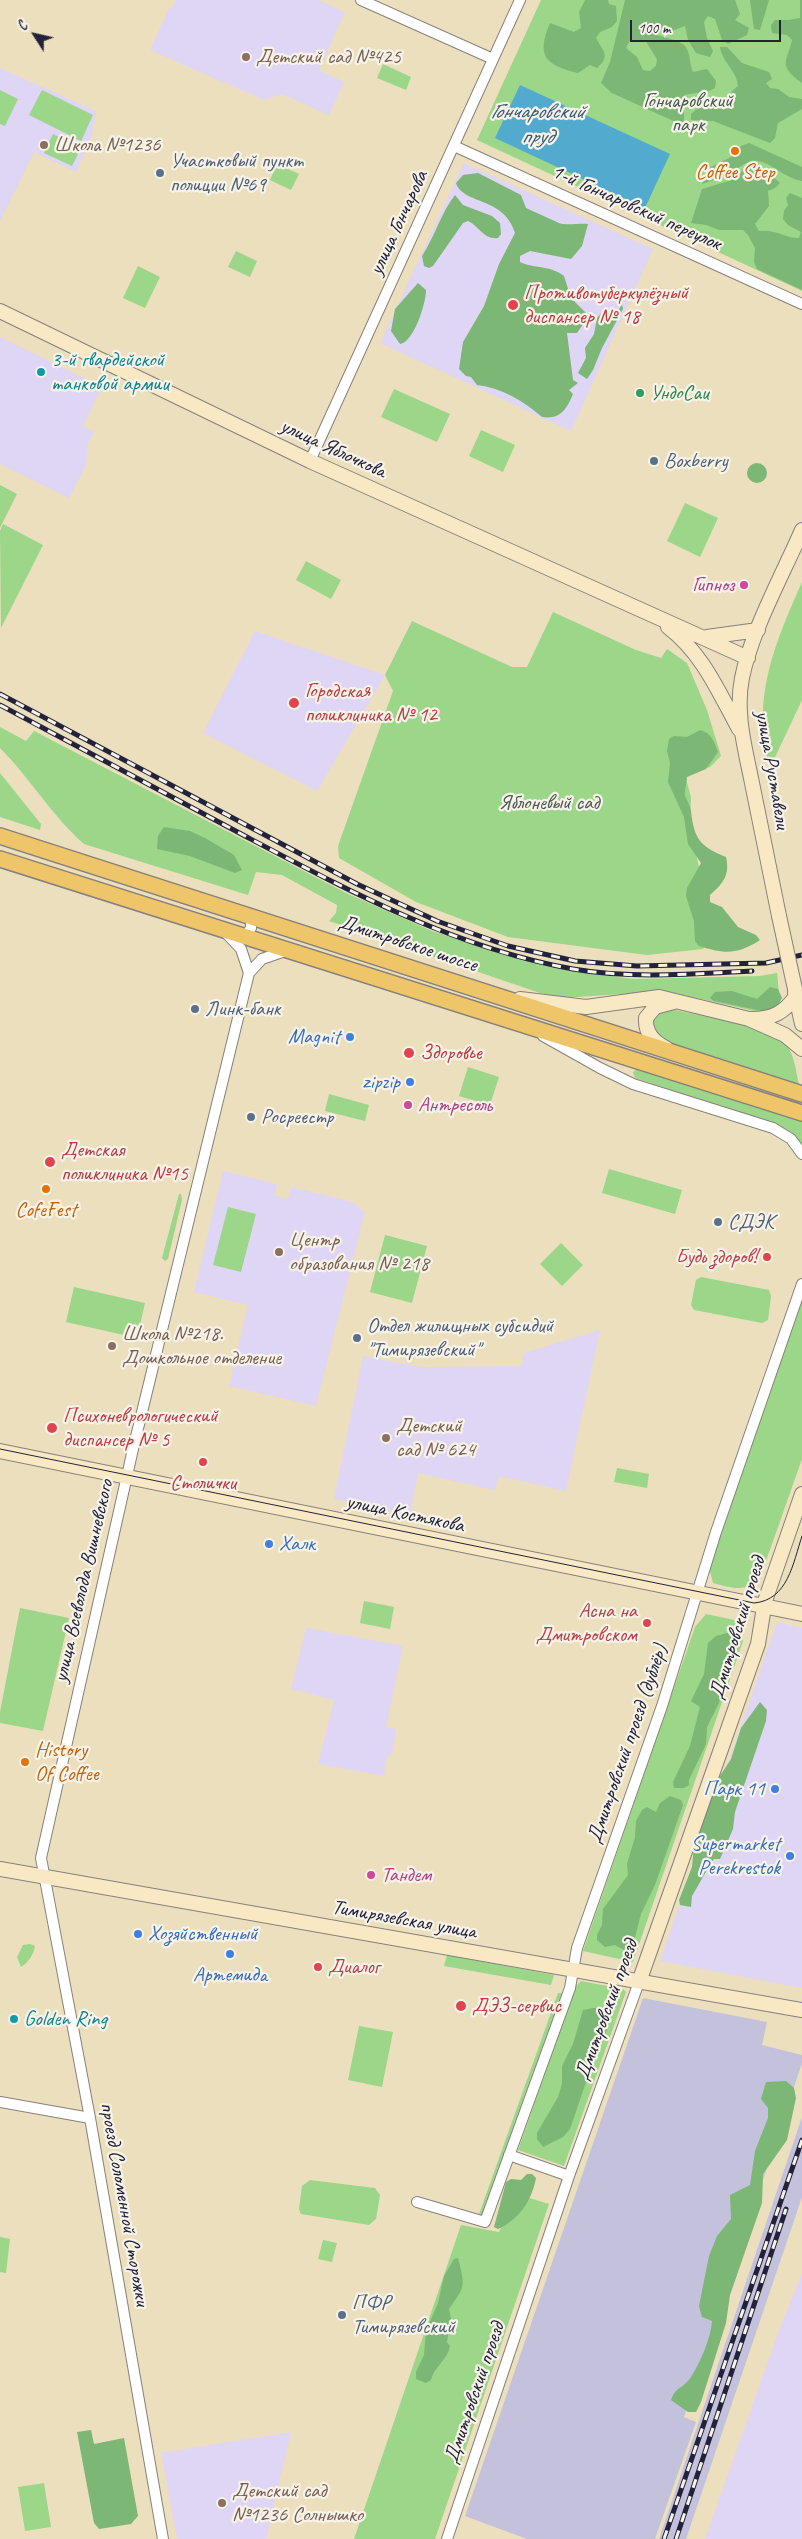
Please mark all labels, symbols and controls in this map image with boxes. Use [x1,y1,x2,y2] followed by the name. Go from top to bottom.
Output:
[10,10,60,60] north arrow
[632,10,783,42] scale bar
[13,18,31,34] text: С
[638,19,670,38] text: 100 m
[256,44,401,70] place label: Детский сад №425
[240,51,252,63] marker: Детский сад №425
[643,88,733,138] park label: Гончаровский парк
[490,99,584,150] water label: Гончаровский пруд
[54,132,161,158] place label: Школа №1236
[38,139,50,151] marker: Школа №1236
[729,145,741,157] marker: Coffee Step
[170,148,303,198] place label: Участковый пункт полиции №69
[547,159,725,257] street label: 1-й Гончаровский переулок
[696,159,774,185] place label: Coffee Step
[154,167,166,179] marker: Участковый пункт полиции №69
[364,167,434,279] street label: улица Гончарова
[524,280,688,330] place label: Противотуберкулёзный диспансер № 18
[506,298,520,312] marker: Противотуберкулёзный диспансер № 18
[51,347,169,397] place label: 3-й гвардейской танковой армии
[35,366,47,378] marker: 3-й гвардейской танковой армии
[650,380,708,406] place label: УндоСаи
[634,387,646,399] marker: УндоСаи
[276,414,390,484] street label: улица Яблочкова
[664,448,728,474] place label: Boxberry
[648,455,660,467] marker: Boxberry
[692,572,734,598] place label: Гипноз
[738,579,750,591] marker: Гипноз
[305,678,437,728] place label: Городская поликлиника № 12
[287,696,301,710] marker: Городская поликлиника № 12
[749,709,795,831] street label: улица Руставели
[499,790,599,816] park label: Яблоневый сад
[336,910,480,978] street label: Дмитровское шоссе
[205,996,280,1022] place label: Линк-банк
[189,1003,201,1015] marker: Линк-банк
[288,1024,340,1050] place label: Magnit
[344,1031,356,1043] marker: Magnit
[420,1040,482,1066] place label: Здоровье
[402,1046,416,1060] marker: Здоровье
[363,1069,400,1095] place label: zipzip
[404,1076,416,1088] marker: zipzip
[418,1092,492,1118] place label: Антресоль
[402,1099,414,1111] marker: Антресоль
[261,1104,333,1130] place label: Росреестр
[245,1111,257,1123] marker: Росреестр
[61,1137,188,1187] place label: Детская поликлиника №15
[43,1155,57,1169] marker: Детская поликлиника №15
[40,1183,52,1195] marker: CofeFest
[16,1197,76,1223] place label: CofeFest
[728,1209,774,1235] place label: СДЭК
[712,1216,724,1228] marker: СДЭК
[289,1227,429,1277] place label: Центр образования № 218
[676,1244,757,1270] place label: Будь здоров!
[273,1246,285,1258] marker: Центр образования № 218
[761,1251,773,1263] marker: Будь здоров!
[367,1313,553,1363] place label: Отдел жилищных субсидий "Тимирязевский"
[122,1321,281,1371] place label: Школа №218. Дошкольное отделение
[351,1332,363,1344] marker: Отдел жилищных субсидий "Тимирязевский"
[106,1340,118,1352] marker: Школа №218. Дошкольное отделение
[63,1403,218,1453] place label: Психоневрологический диспансер № 5
[396,1413,475,1463] place label: Детский сад № 624
[45,1421,59,1435] marker: Психоневрологический диспансер № 5
[380,1432,392,1444] marker: Детский сад № 624
[197,1456,209,1468] marker: Столички
[170,1470,236,1496] place label: Столички
[48,1477,120,1685] street label: улица Всеволода Вишневского
[344,1489,466,1539] street label: улица Костякова
[279,1531,315,1557] place label: Халк
[263,1538,275,1550] marker: Халк
[704,1554,772,1702] street label: Дмитровский проезд
[536,1598,637,1648] place label: Асна на Дмитровском
[641,1617,653,1629] marker: Асна на Дмитровском
[582,1641,674,1847] street label: Дмитровский проезд (дублёр)
[35,1737,99,1787] place label: History Of Coffee
[19,1756,31,1768] marker: History Of Coffee
[704,1776,765,1802] place label: Парк 11
[769,1783,781,1795] marker: Парк 11
[691,1831,780,1881] place label: Supermarket Perekrestok
[784,1850,796,1862] marker: Supermarket Perekrestok
[381,1862,431,1888] place label: Тандем
[365,1869,377,1881] marker: Тандем
[330,1895,478,1945] street label: Тимирязевская улица
[148,1921,257,1947] place label: Хозяйственный
[132,1928,144,1940] marker: Хозяйственный
[570,1936,644,2084] street label: Дмитровский проезд
[224,1948,236,1960] marker: Артемида
[328,1954,379,1980] place label: Диалог
[312,1961,324,1973] marker: Диалог
[193,1962,267,1988] place label: Артемида
[472,1993,561,2019] place label: ДЭЗ-сервис
[454,1999,468,2013] marker: ДЭЗ-сервис
[24,2006,107,2032] place label: Golden Ring
[8,2013,20,2025] marker: Golden Ring
[94,2100,154,2308] street label: проезд Соломенной Сторожки
[352,2290,455,2340] place label: ПФР Тимирязевский
[336,2309,348,2321] marker: ПФР Тимирязевский
[439,2319,511,2467] street label: Дмитровский проезд
[232,2478,363,2528] place label: Детский сад №1236 Солнышко
[216,2497,228,2509] marker: Детский сад №1236 Солнышко

